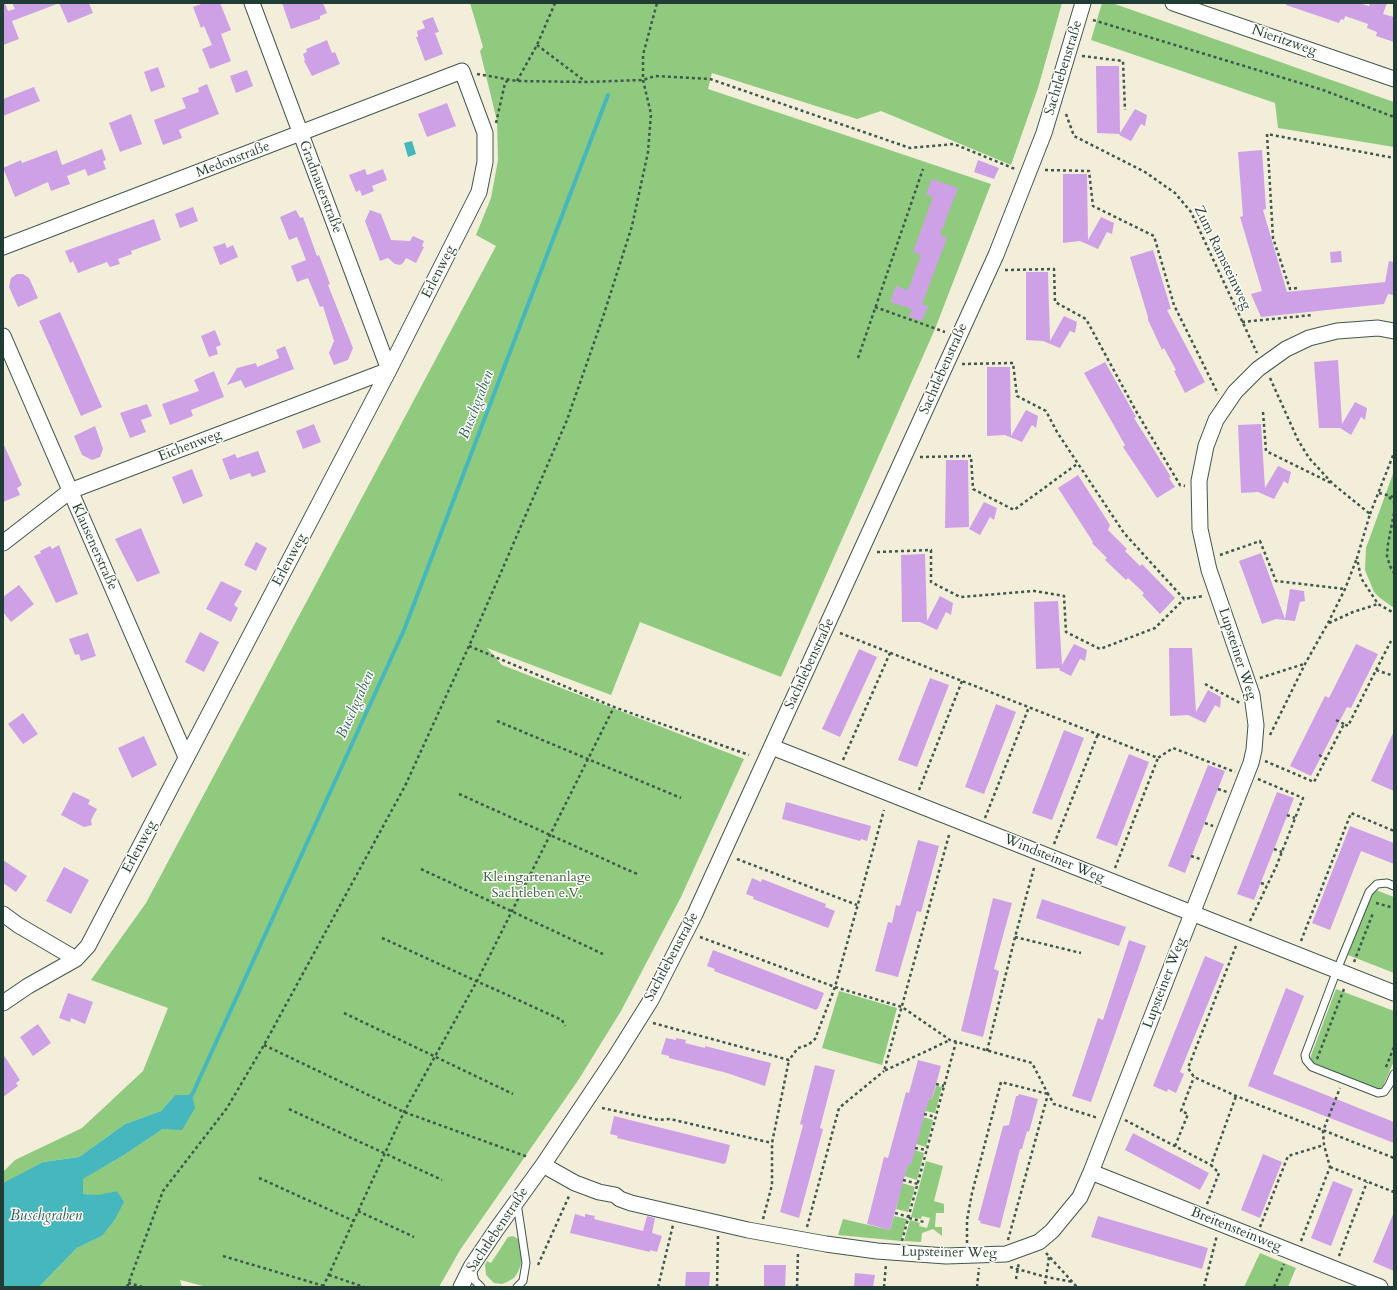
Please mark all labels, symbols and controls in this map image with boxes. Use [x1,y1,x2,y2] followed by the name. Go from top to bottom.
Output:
[1042,19,1086,117] street label: Sachtlebenstraße
[1249,22,1319,60] street label: Nieritzweg
[194,138,272,182] street label: Medonstraße
[295,138,345,236] street label: Gradnauerstraße
[1190,203,1254,313] street label: Zum Ramsteinweg
[419,243,459,301] street label: Erlenweg
[916,321,972,417] street label: Sachtlebenstraße
[456,368,498,442] water label: Buschgraben
[156,426,224,466] street label: Eichenweg
[67,501,121,593] street label: Klausenerstraße
[269,531,311,589] street label: Erlenweg
[1214,606,1260,702] street label: Lupsteiner Weg
[782,616,838,712] street label: Sachtlebenstraße
[333,669,379,741] water label: Buschgraben
[119,818,161,876] street label: Erlenweg
[1001,831,1107,887] street label: Windsteiner Weg
[483,870,591,902] park label: Kleingartenanlage Sachtleben e.V.
[642,910,702,1004] street label: Sachtlebenstraße
[1140,935,1190,1031] street label: Lupsteiner Weg
[464,1185,532,1275] street label: Sachtlebenstraße
[1188,1204,1284,1256] street label: Breitensteinweg
[10,1208,82,1226] water label: Buschgraben
[901,1244,997,1262] street label: Lupsteiner Weg

